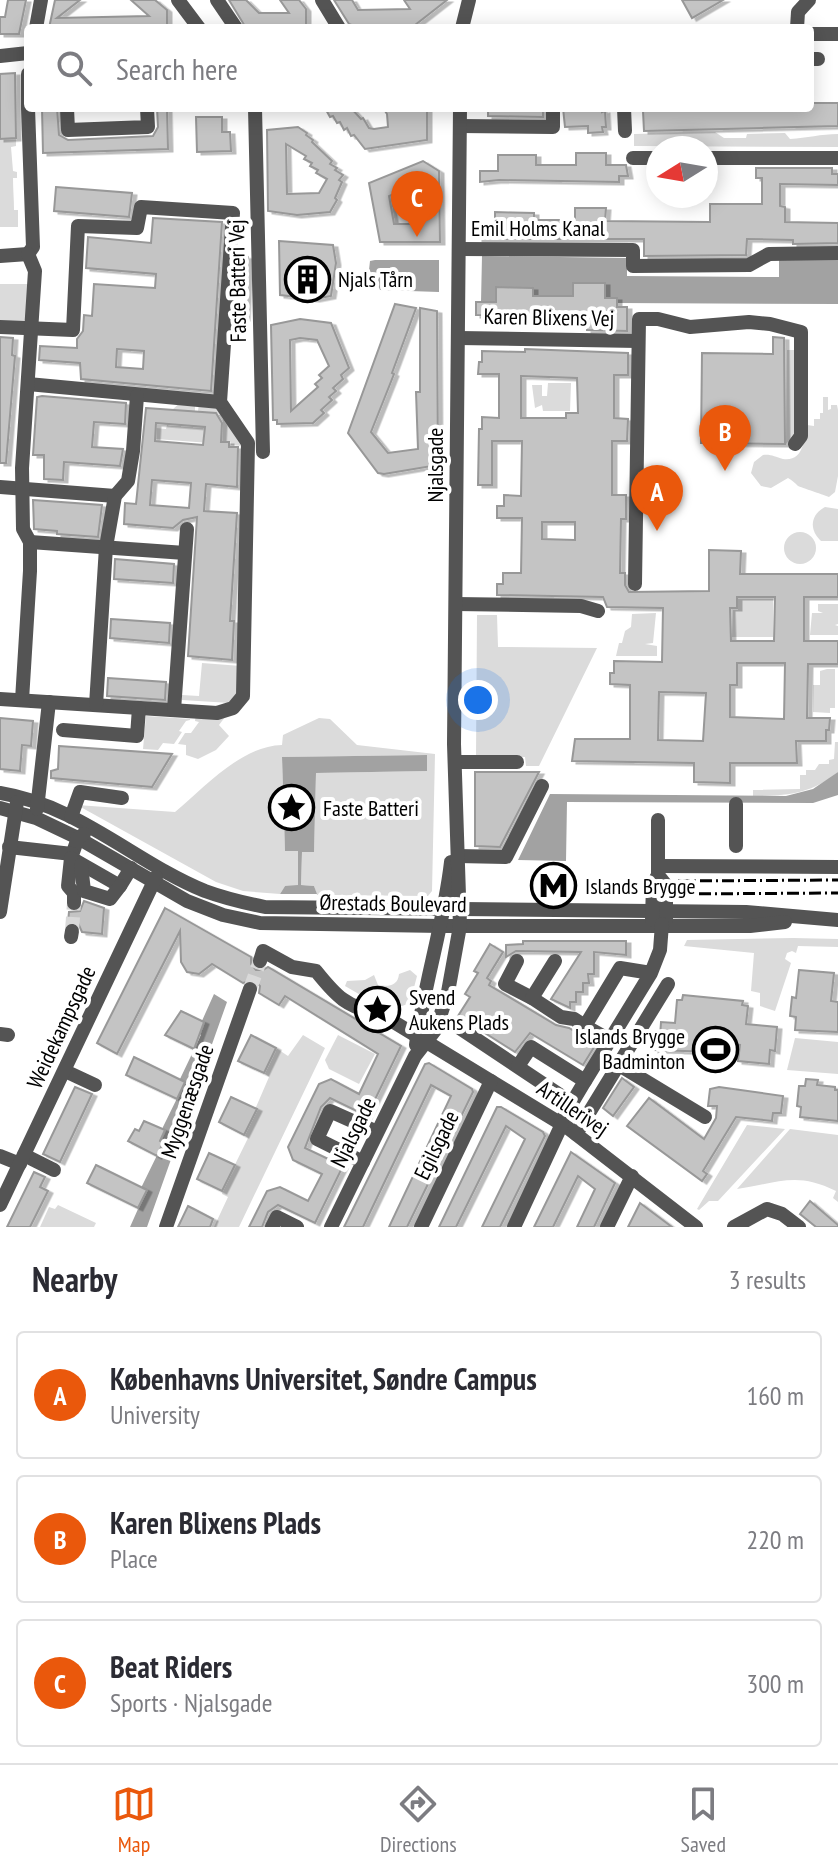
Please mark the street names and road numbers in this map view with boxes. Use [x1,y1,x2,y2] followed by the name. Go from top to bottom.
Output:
[471,214,606,242] street label: Emil Holms Kanal
[222,219,252,343] street label: Faste Batteri Vej
[483,302,615,332] street label: Karen Blixens Vej
[421,428,449,502] street label: Njalsgade
[319,888,467,918] street label: Ørestads Boulevard
[20,961,102,1093] street label: Weidekampsgade
[154,1040,220,1162] street label: Myggenæsgade
[532,1074,614,1142] street label: Artillerivej
[324,1092,382,1172] street label: Njalsgade
[407,1106,465,1184] street label: Egilsgade

